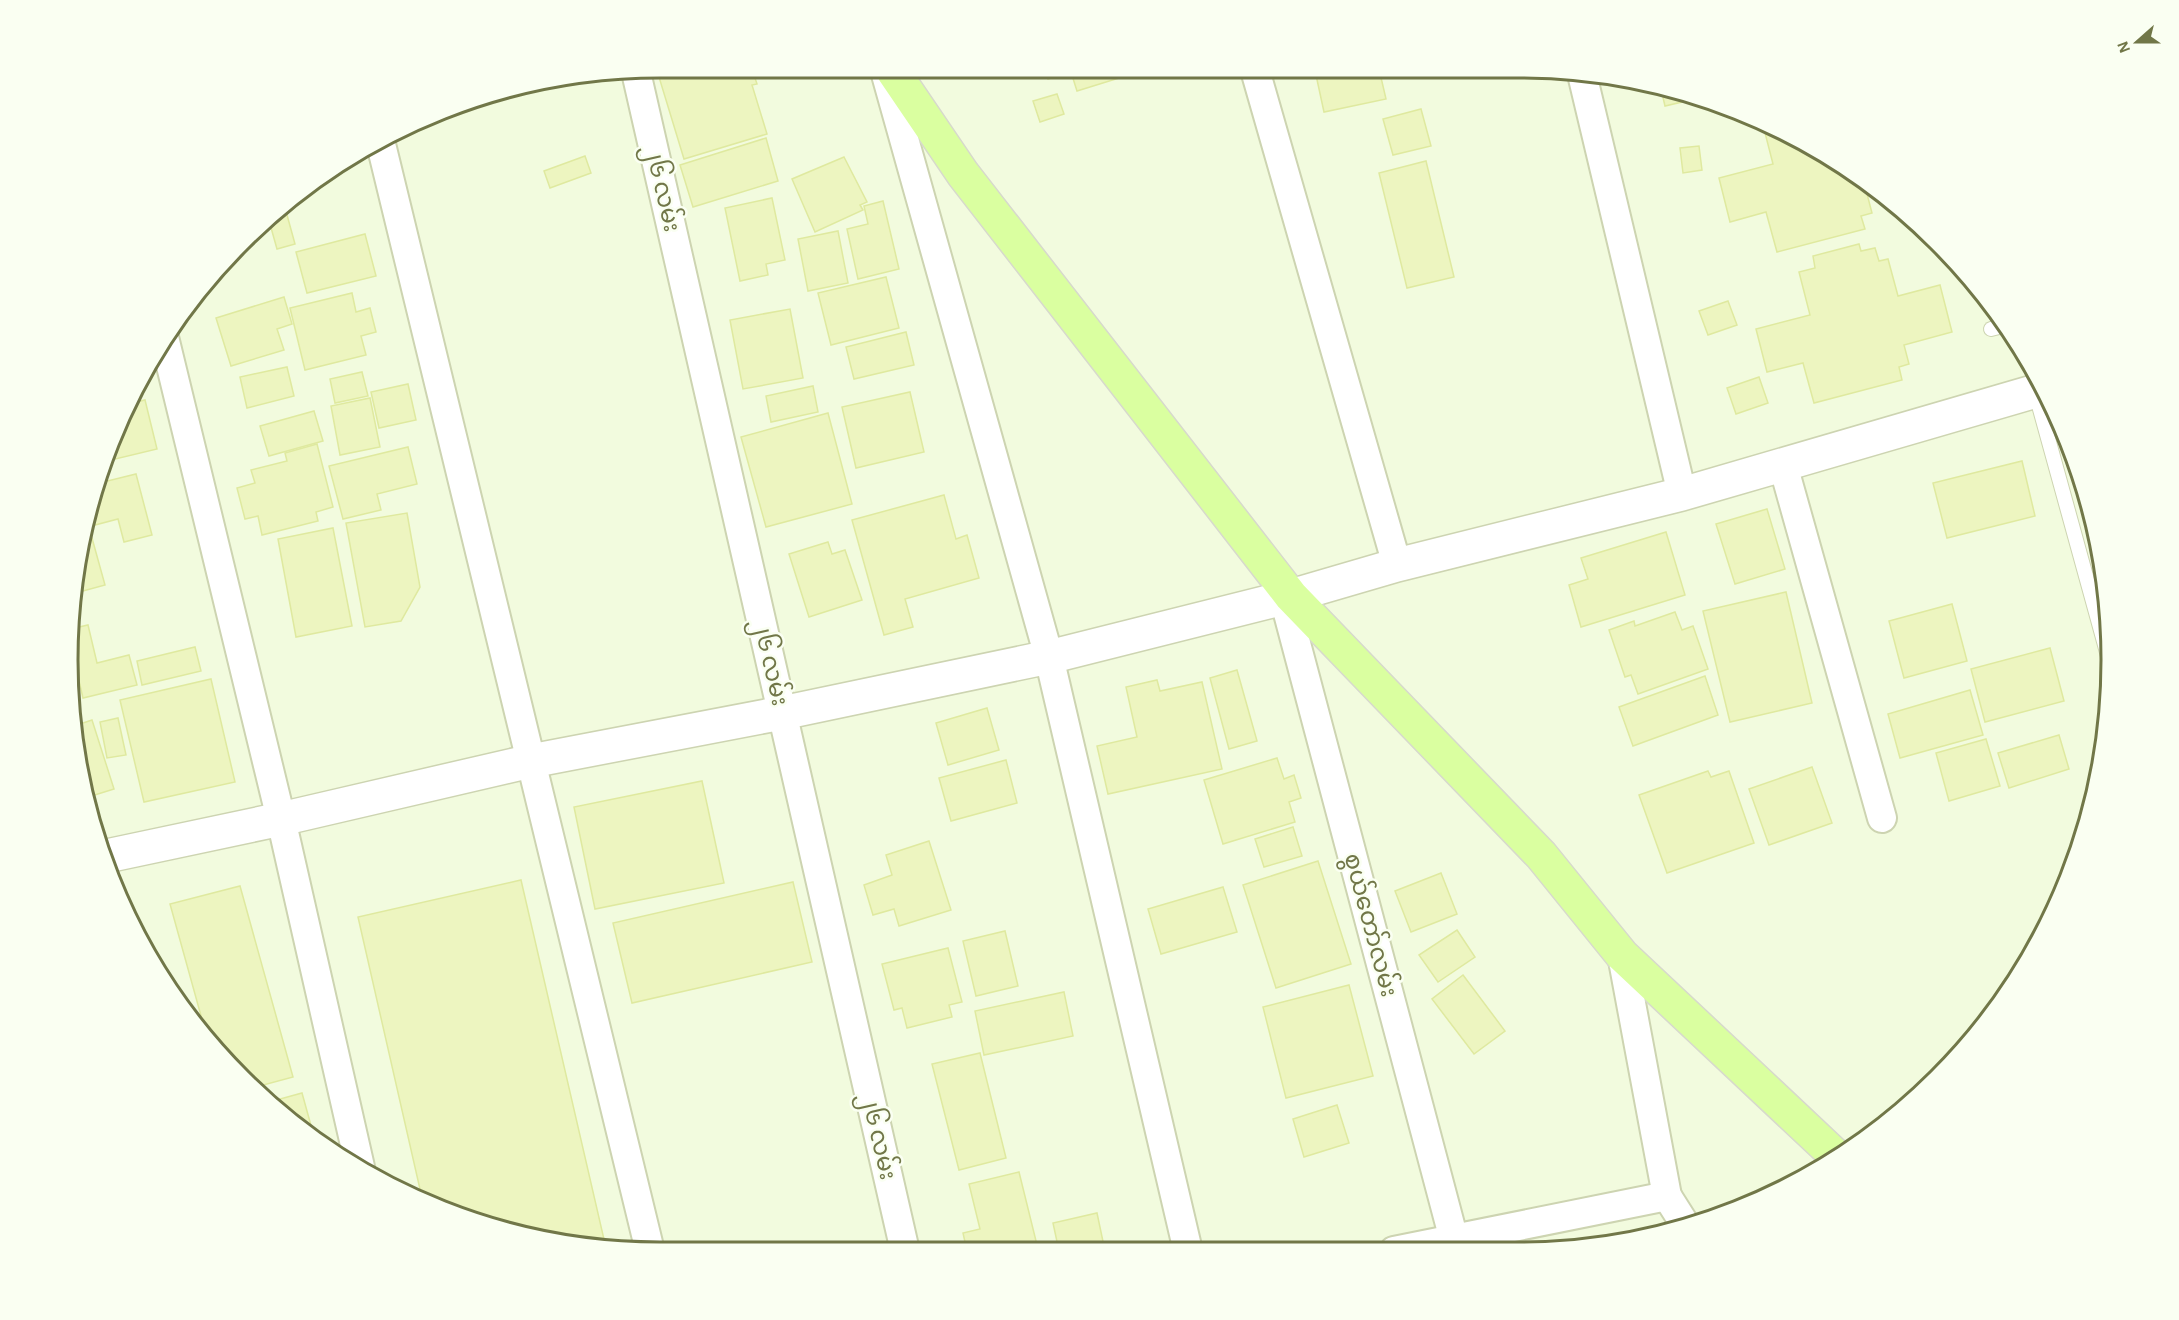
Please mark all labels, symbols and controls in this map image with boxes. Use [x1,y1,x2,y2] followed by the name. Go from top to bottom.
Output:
[2107,12,2167,72] north arrow
[2114,39,2133,55] text: N
[634,141,689,236] street label: ၂၆ လမ်း
[742,615,797,710] street label: ၂၆ လမ်း
[1335,850,1406,1001] street label: စွယ်တော်လမ်း
[850,1089,905,1184] street label: ၂၆ လမ်း

